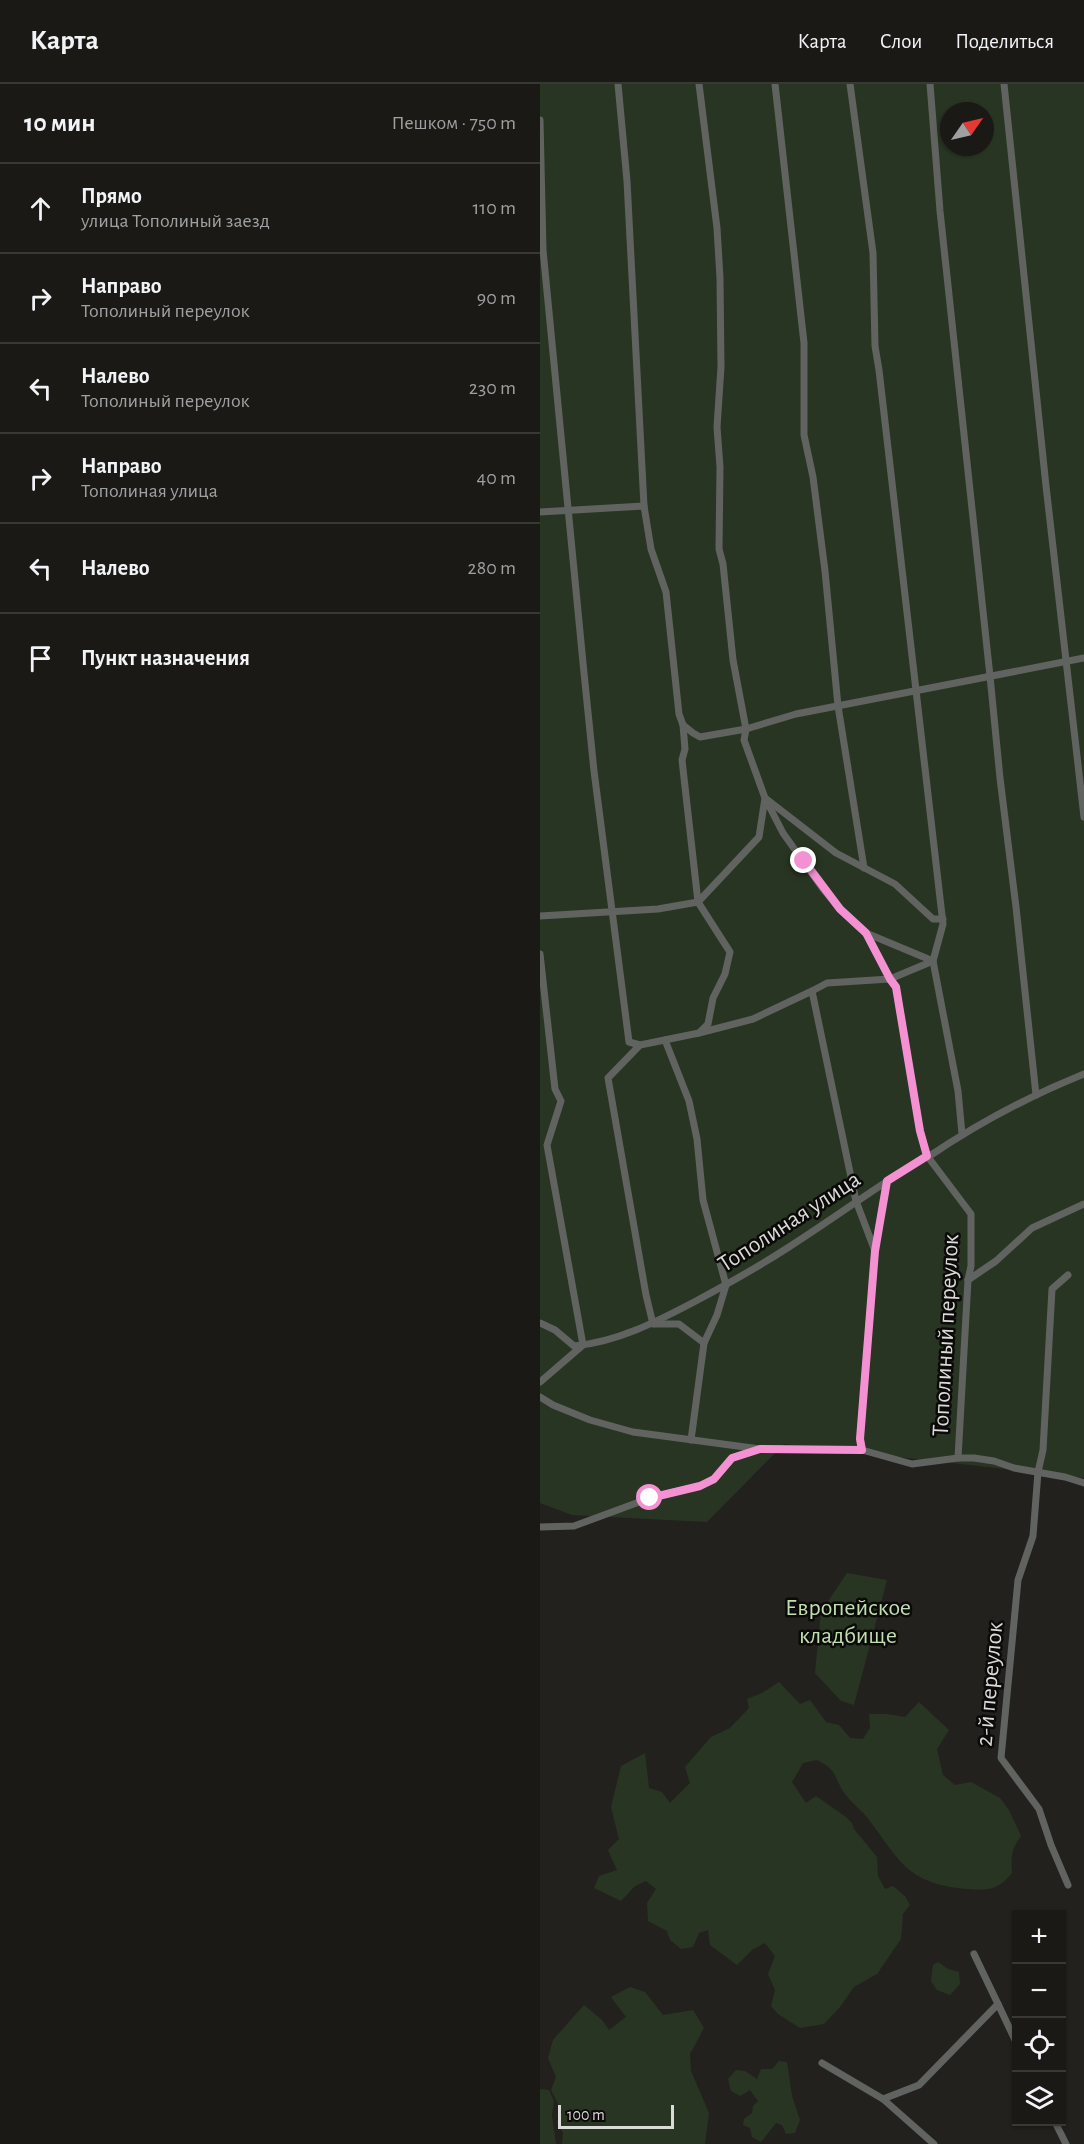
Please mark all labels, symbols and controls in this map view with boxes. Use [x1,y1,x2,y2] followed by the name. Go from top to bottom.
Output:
[30,27,99,55] text: Карта
[797,31,847,52] text: Карта
[880,31,922,52] text: Слои
[955,31,1054,52] text: Поделиться
[940,102,994,156] north arrow
[24,110,96,136] text: 10 мин
[392,113,516,133] text: Пешком · 750 m
[81,185,142,207] text: Прямо
[24,192,57,225] icon: ahead
[472,198,516,218] text: 110 m
[81,211,270,231] text: улица Тополиный заезд
[81,275,162,297] text: Направо
[24,282,57,315] icon: right
[477,288,516,308] text: 90 m
[81,301,250,321] text: Тополиный переулок
[81,365,150,387] text: Налево
[24,372,57,405] icon: left
[469,378,516,398] text: 230 m
[81,391,250,411] text: Тополиный переулок
[81,455,162,477] text: Направо
[24,462,57,495] icon: right
[477,468,516,488] text: 40 m
[81,481,218,501] text: Тополиная улица
[24,552,57,585] icon: left
[81,557,150,579] text: Налево
[468,558,516,578] text: 280 m
[24,642,57,675] icon: arrive
[81,647,250,669] text: Пункт назначения
[790,847,816,873] route end
[714,1167,865,1277] street label: Тополиная улица
[929,1233,963,1437] street label: Тополиный переулок
[636,1484,662,1510] route start
[785,1596,911,1648] park label: Европейское кладбище
[973,1621,1007,1747] street label: 2-й переулок
[1012,1910,1066,2126] map controls
[1012,1910,1066,1964] button: +
[1012,1964,1066,2018] button: −
[1012,2018,1066,2072] button: locate
[1012,2072,1066,2126] button: layers
[558,2102,674,2130] scale bar
[567,2107,605,2123] text: 100 m

